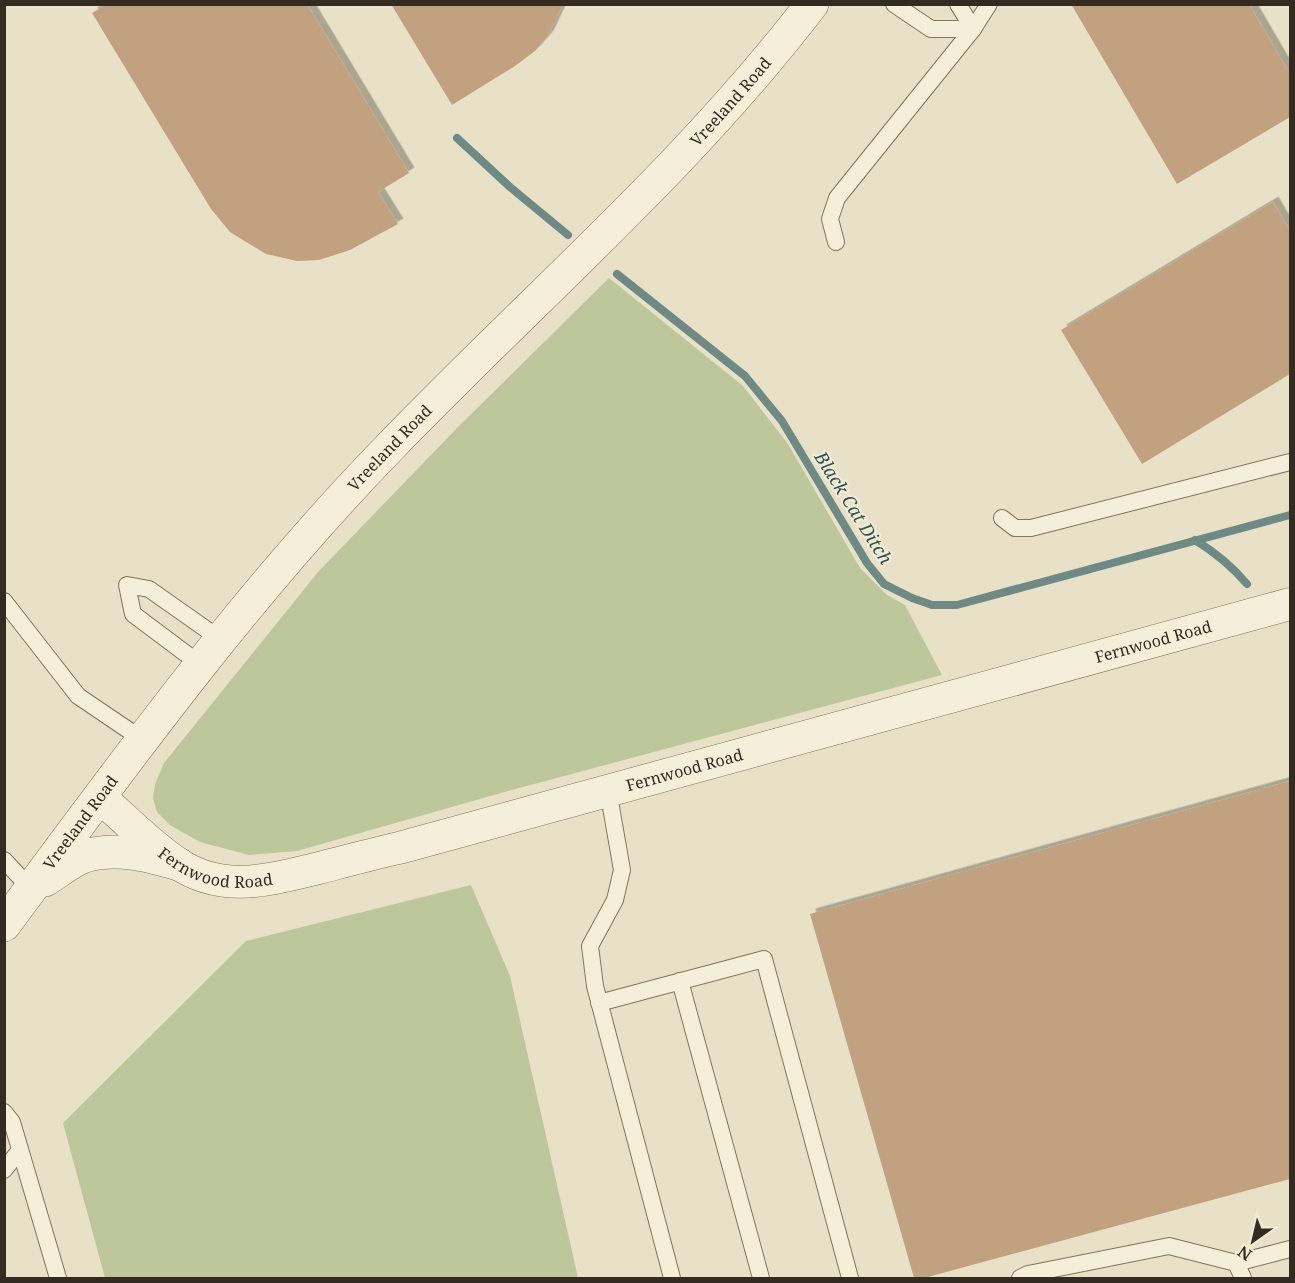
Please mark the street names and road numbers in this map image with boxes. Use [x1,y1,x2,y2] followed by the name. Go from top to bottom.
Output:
[685,52,776,151] street label: Vreeland Road
[343,400,437,496] street label: Vreeland Road
[1092,615,1214,668] street label: Fernwood Road
[624,743,745,796] street label: Fernwood Road
[38,770,123,874] street label: Vreeland Road
[154,842,274,893] street label: Fernwood Road

